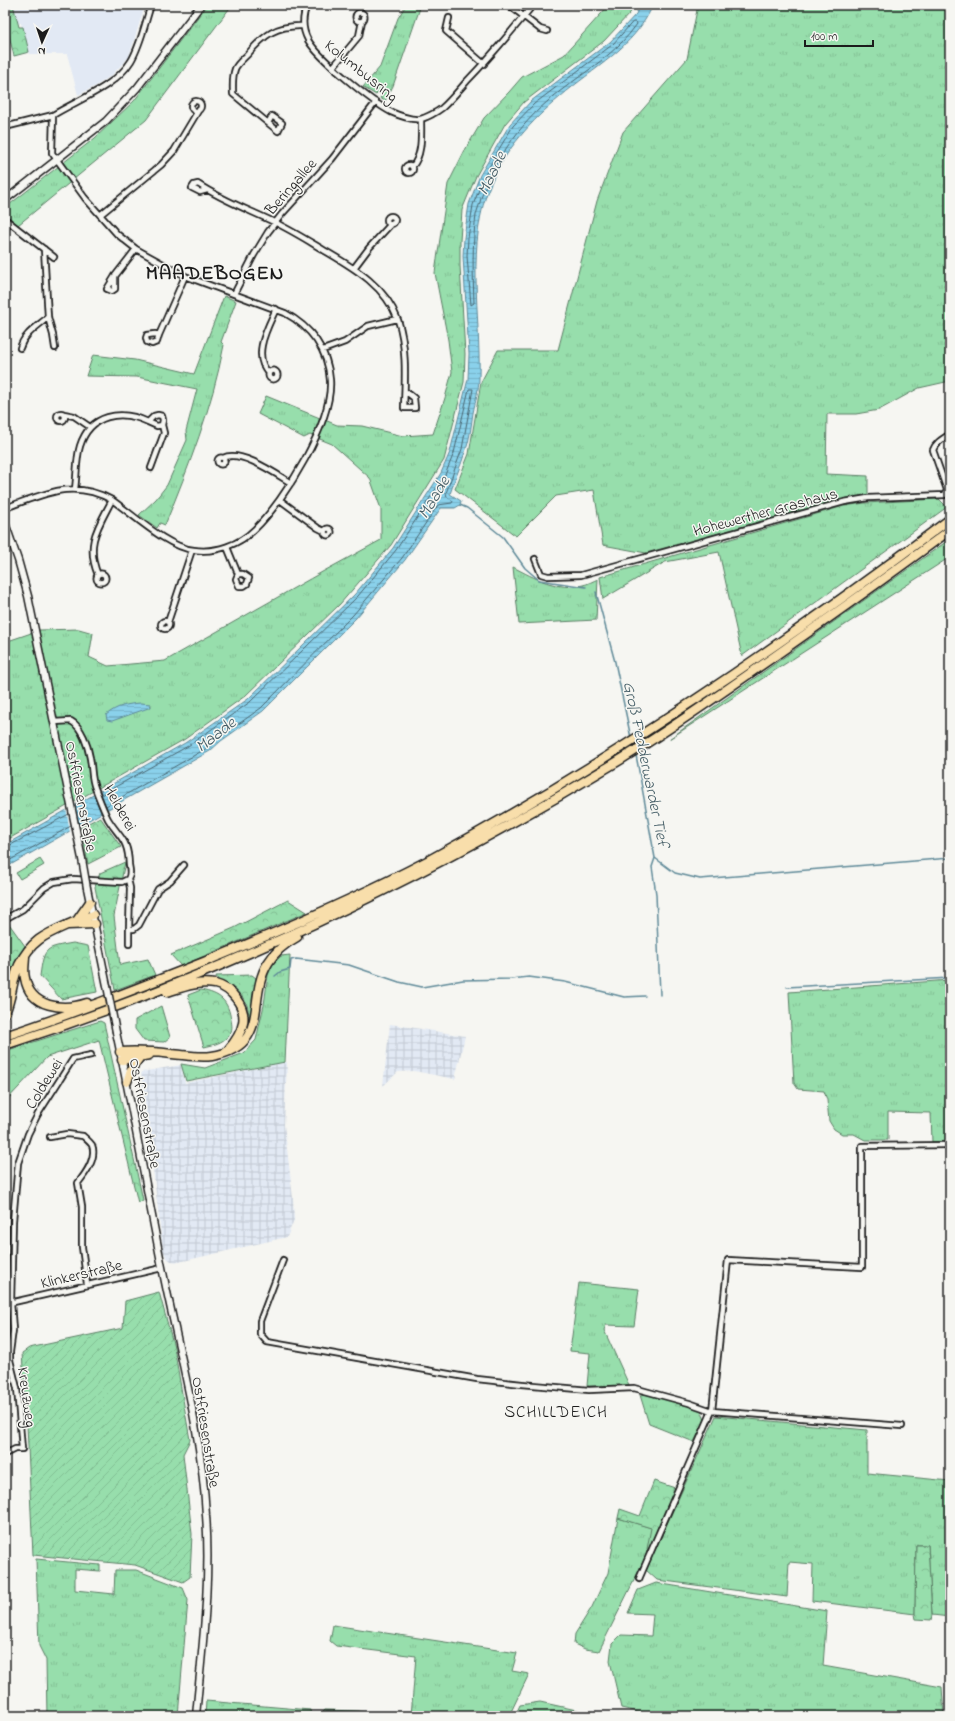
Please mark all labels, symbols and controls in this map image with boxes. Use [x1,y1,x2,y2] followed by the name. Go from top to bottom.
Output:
[22,22,62,62] north arrow
[805,22,873,48] scale bar
[811,28,838,46] text: 100 m
[319,34,403,109] street label: Kolumbusring
[37,43,46,59] text: N
[471,146,514,200] water label: Maade
[259,153,324,222] street label: Beringallee
[146,260,284,289] district label: MAADEBOGEN
[412,471,458,524] water label: Maade
[690,482,841,544] street label: Hohewerther Grashaus
[616,679,676,852] water label: Groß Fedderwarder Tief
[190,710,243,759] water label: Maade
[58,739,103,854] street label: Ostfriesenstraße
[97,780,142,836] street label: Helderei
[20,1054,70,1114] street label: Coldewei
[122,1056,167,1171] street label: Ostfriesenstraße
[38,1254,125,1296] street label: Klinkerstraße
[10,1366,42,1429] street label: Kreuzweg
[184,1375,226,1490] street label: Ostfriesenstraße
[504,1400,608,1425] district label: SCHILLDEICH

